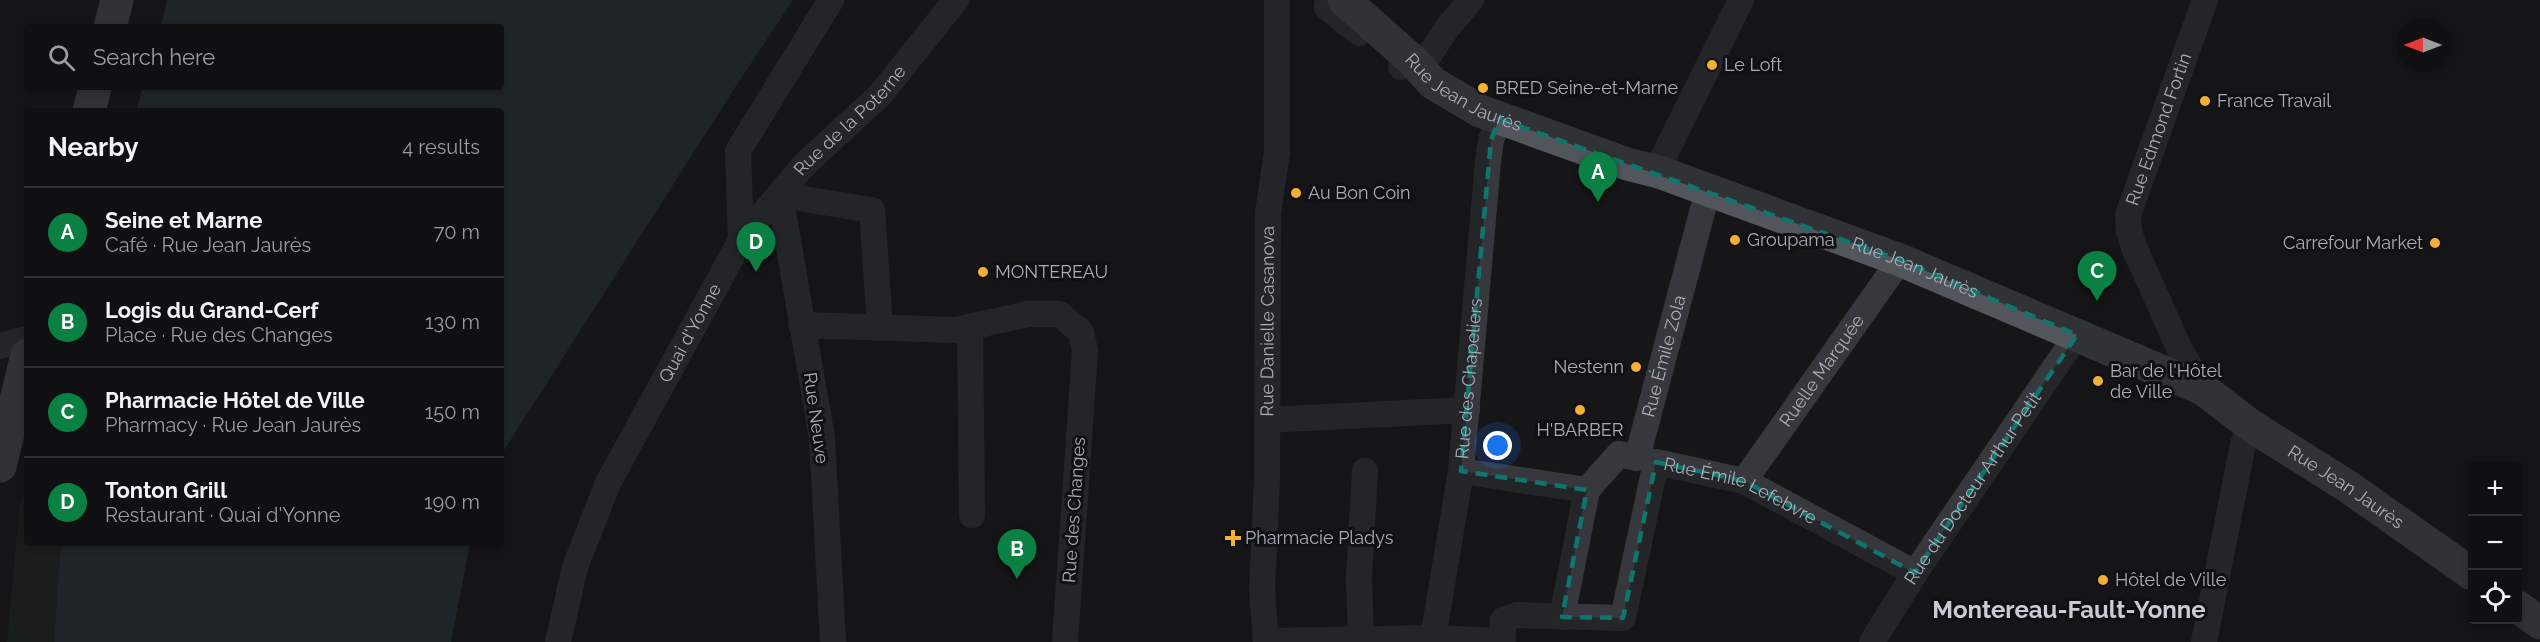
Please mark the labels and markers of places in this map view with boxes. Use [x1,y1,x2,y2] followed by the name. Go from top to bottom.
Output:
[1724,54,1782,75] place label: Le Loft
[1705,58,1719,72] marker: Le Loft
[1495,77,1679,98] place label: BRED Seine-et-Marne
[1476,81,1490,95] marker: BRED Seine-et-Marne
[2217,90,2331,111] place label: France Travail
[2198,94,2212,108] marker: France Travail
[1578,152,1618,202] pin: A
[1308,182,1411,203] place label: Au Bon Coin
[1289,186,1303,200] marker: Au Bon Coin
[736,222,776,272] pin: D
[1747,229,1835,250] place label: Groupama
[2283,232,2423,253] place label: Carrefour Market
[1728,233,1742,247] marker: Groupama
[2428,236,2442,250] marker: Carrefour Market
[2078,252,2116,301] pin: C
[995,261,1108,282] place label: MONTEREAU
[976,265,990,279] marker: MONTEREAU
[1554,356,1624,377] place label: Nestenn
[1629,360,1643,374] marker: Nestenn
[2110,360,2222,402] place label: Bar de l'Hôtel de Ville
[2091,374,2105,388] marker: Bar de l'Hôtel de Ville
[1573,403,1587,417] marker: H'BARBER
[1536,419,1624,440] place label: H'BARBER
[1245,527,1394,548] place label: Pharmacie Pladys
[998,530,1036,579] pin: B
[1226,531,1240,545] marker: Pharmacie Pladys
[2115,569,2227,590] place label: Hôtel de Ville
[2096,573,2110,587] marker: Hôtel de Ville

